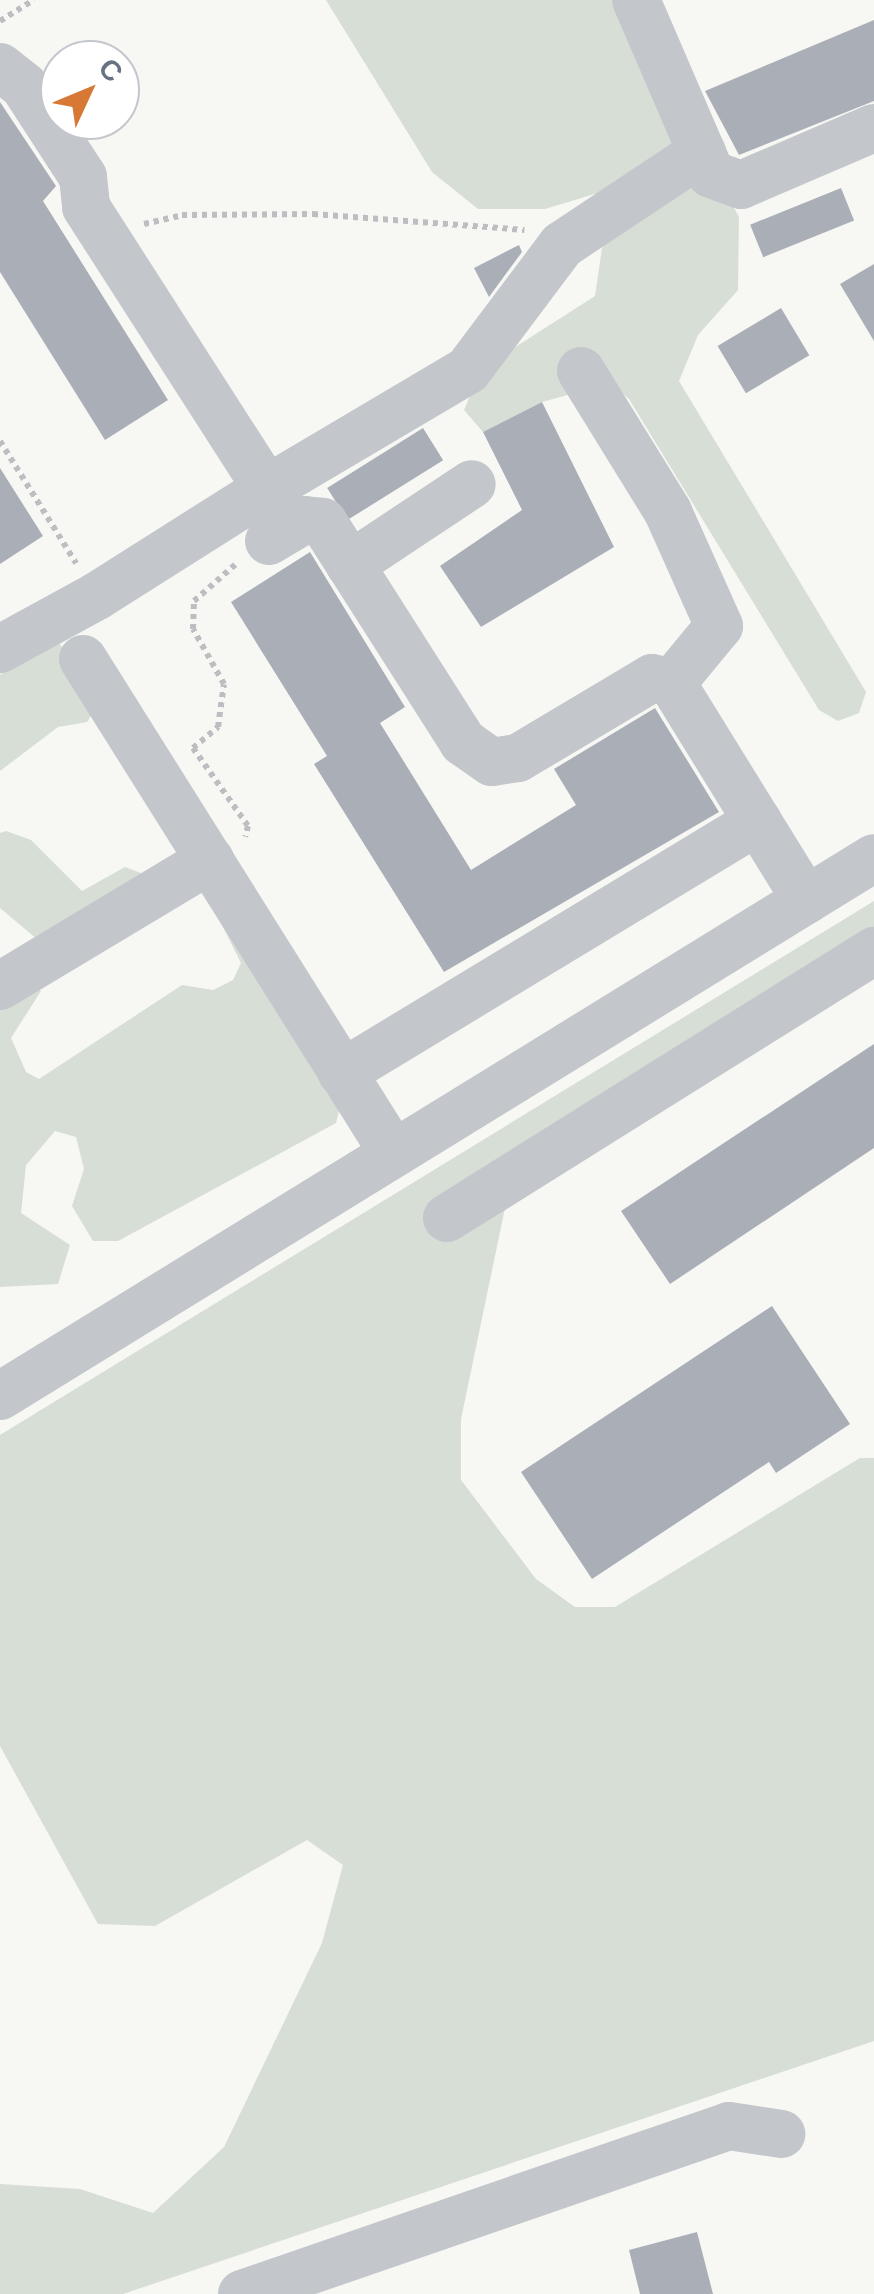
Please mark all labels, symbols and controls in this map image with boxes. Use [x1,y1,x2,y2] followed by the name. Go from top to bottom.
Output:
[40,40,140,140] north arrow
[90,50,131,90] text: С

